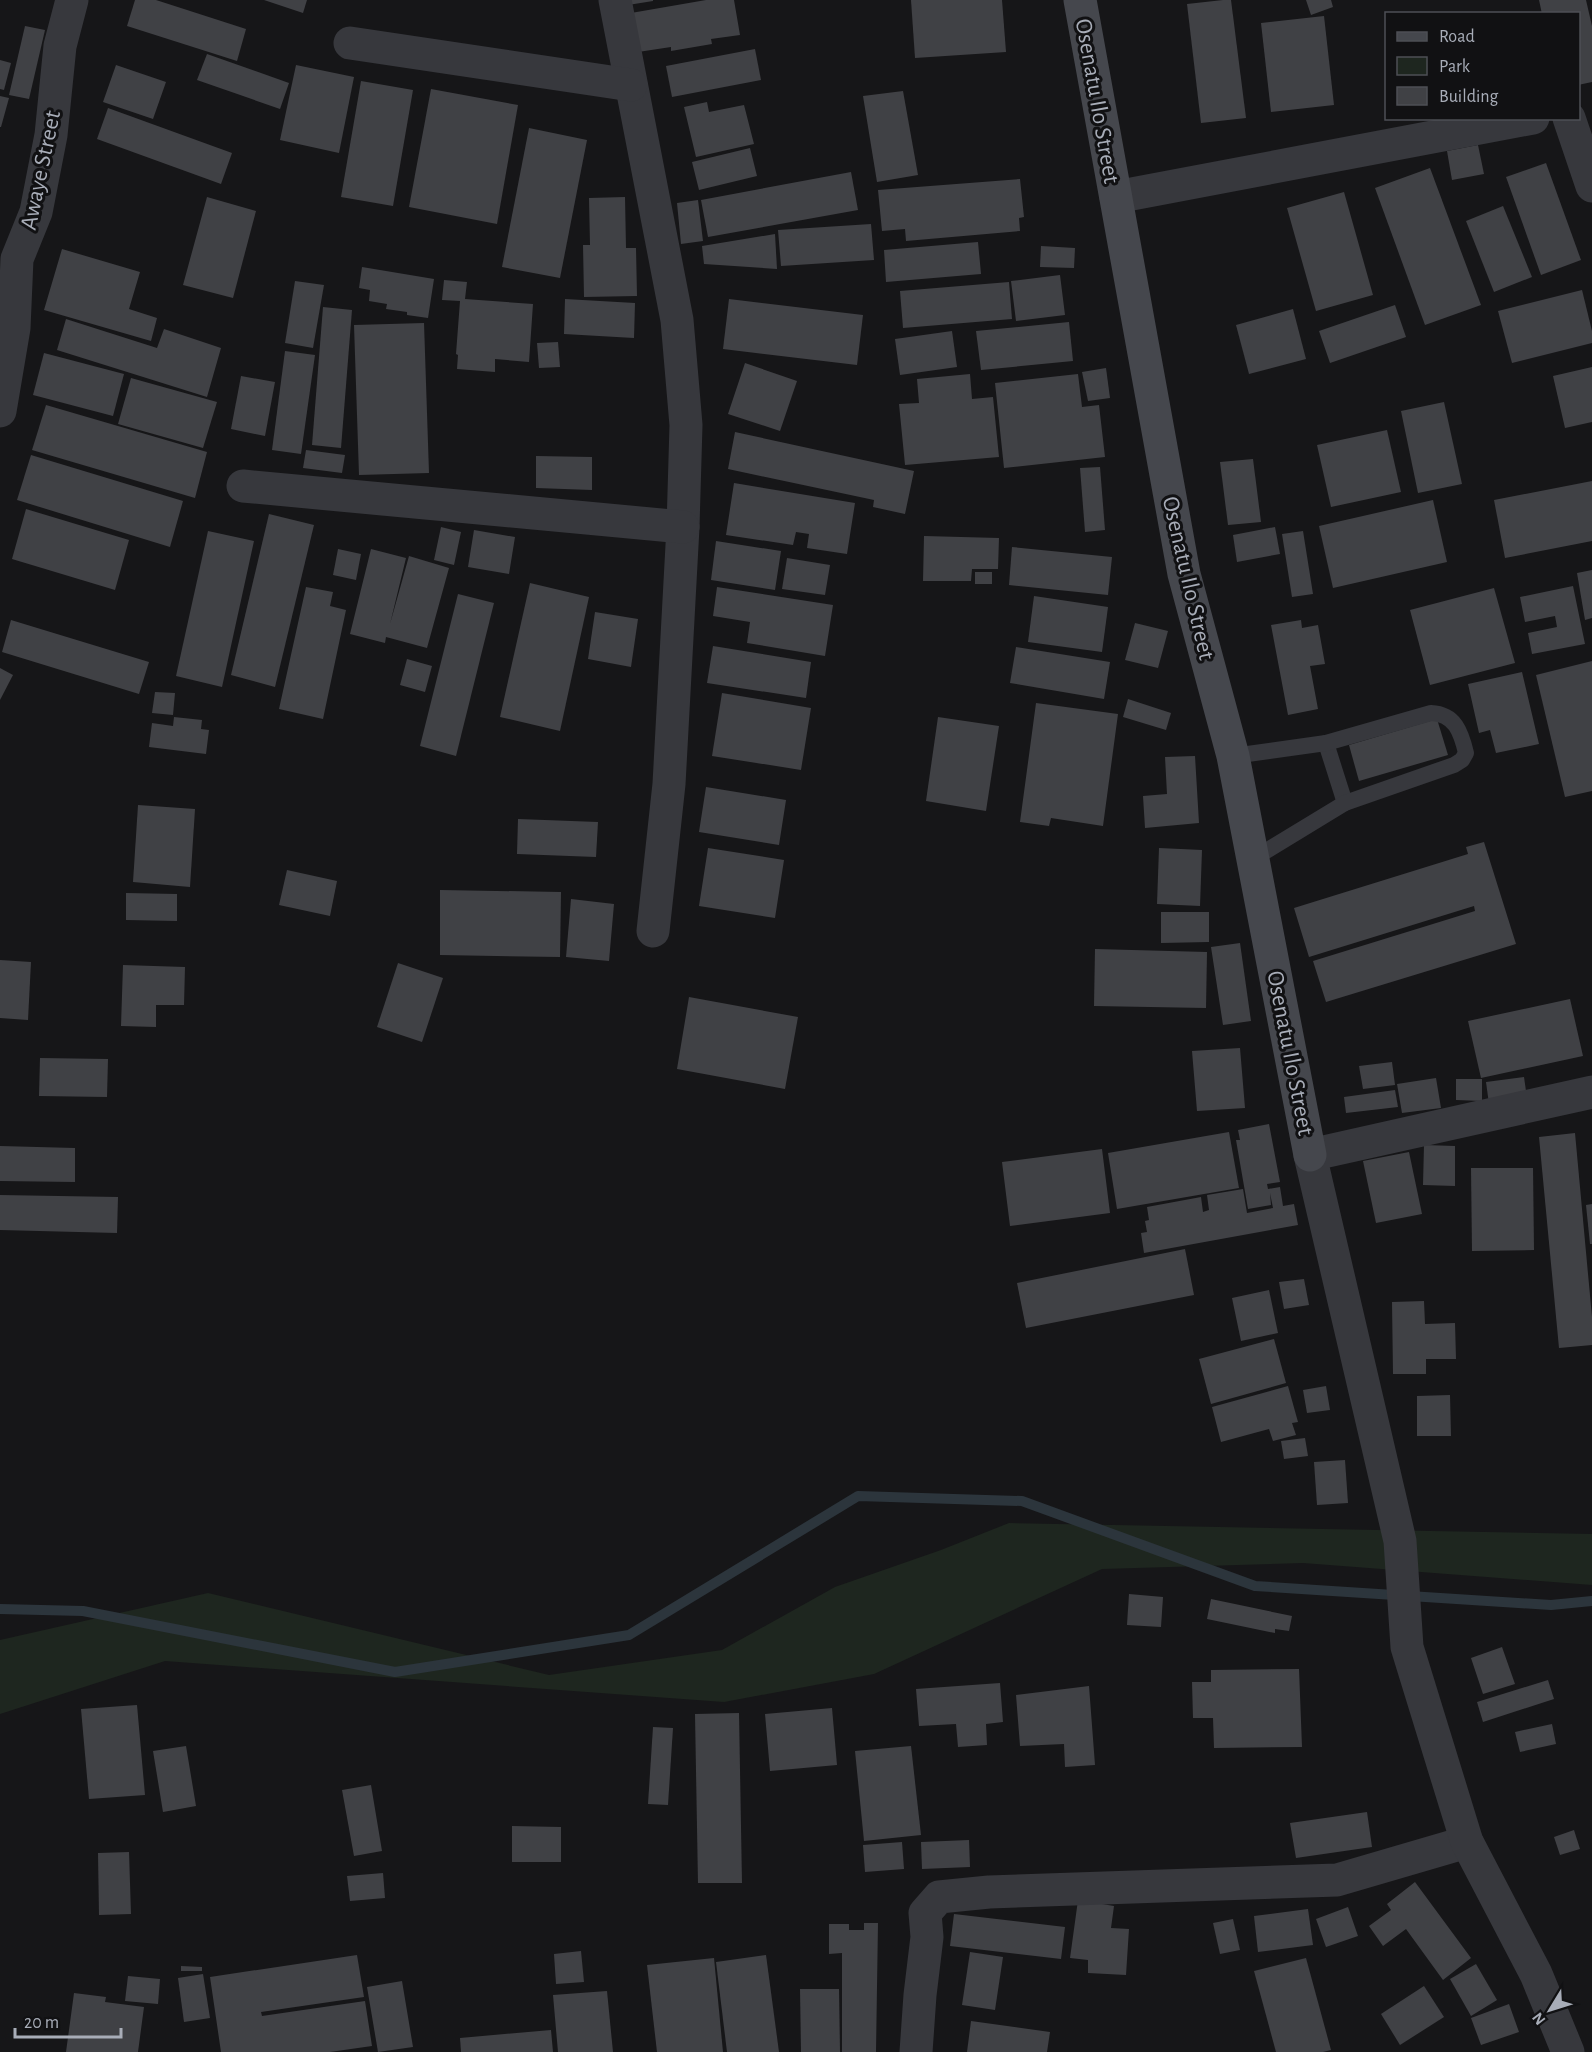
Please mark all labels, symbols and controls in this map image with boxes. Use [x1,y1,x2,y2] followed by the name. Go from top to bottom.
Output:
[1385,12,1580,120] legend
[1071,17,1123,186] street label: Osenatu Ilo Street
[1439,28,1475,46] text: Road
[1439,58,1471,76] text: Park
[1439,88,1499,106] text: Building
[17,108,65,232] street label: Awaye Street
[1158,494,1219,663] street label: Osenatu Ilo Street
[1262,969,1318,1138] street label: Osenatu Ilo Street
[1520,1980,1580,2040] north arrow
[15,2001,122,2039] scale bar
[1529,2009,1549,2028] text: N
[24,2014,59,2032] text: 20 m

